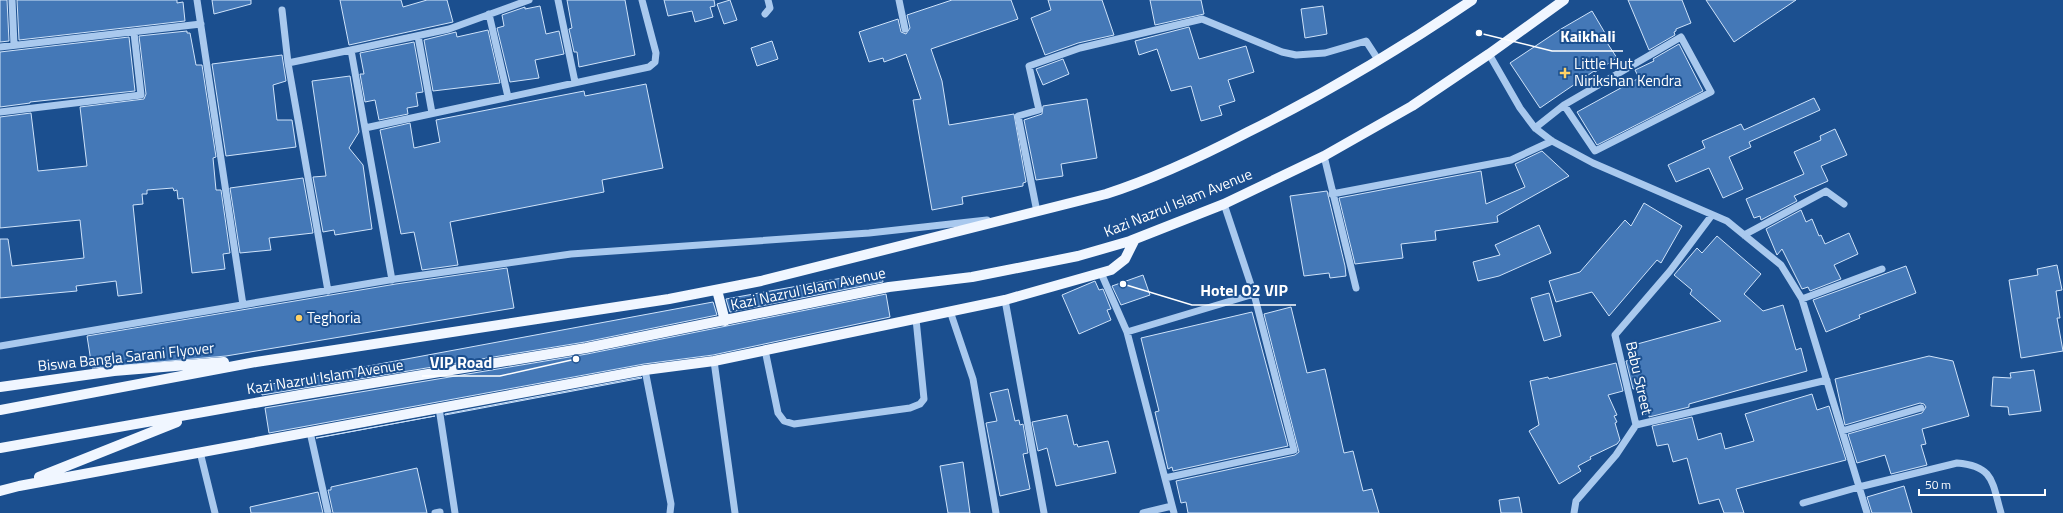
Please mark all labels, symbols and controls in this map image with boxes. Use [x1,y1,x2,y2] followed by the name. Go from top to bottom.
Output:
[1552,23,1623,51] callout: Kaikhali
[1560,24,1616,48] text: Kaikhali
[1574,52,1682,92] place label: Little Hut Nirikshan Kendra
[1559,67,1571,79] marker: Little Hut Nirikshan Kendra
[1100,162,1255,243] street label: Kazi Nazrul Islam Avenue
[728,261,888,316] street label: Kazi Nazrul Islam Avenue
[1192,277,1296,305] callout: Hotel O2 VIP
[1200,278,1288,302] text: Hotel O2 VIP
[307,306,361,329] place label: Teghoria
[294,313,304,323] marker: Teghoria
[36,336,215,377] street label: Biswa Bangla Sarani Flyover
[1620,339,1659,418] street label: Babu Street
[422,348,500,376] callout: VIP Road
[430,350,492,374] text: VIP Road
[245,353,405,400] street label: Kazi Nazrul Islam Avenue
[1919,471,2045,497] scale bar
[1925,475,1951,494] text: 50 m

